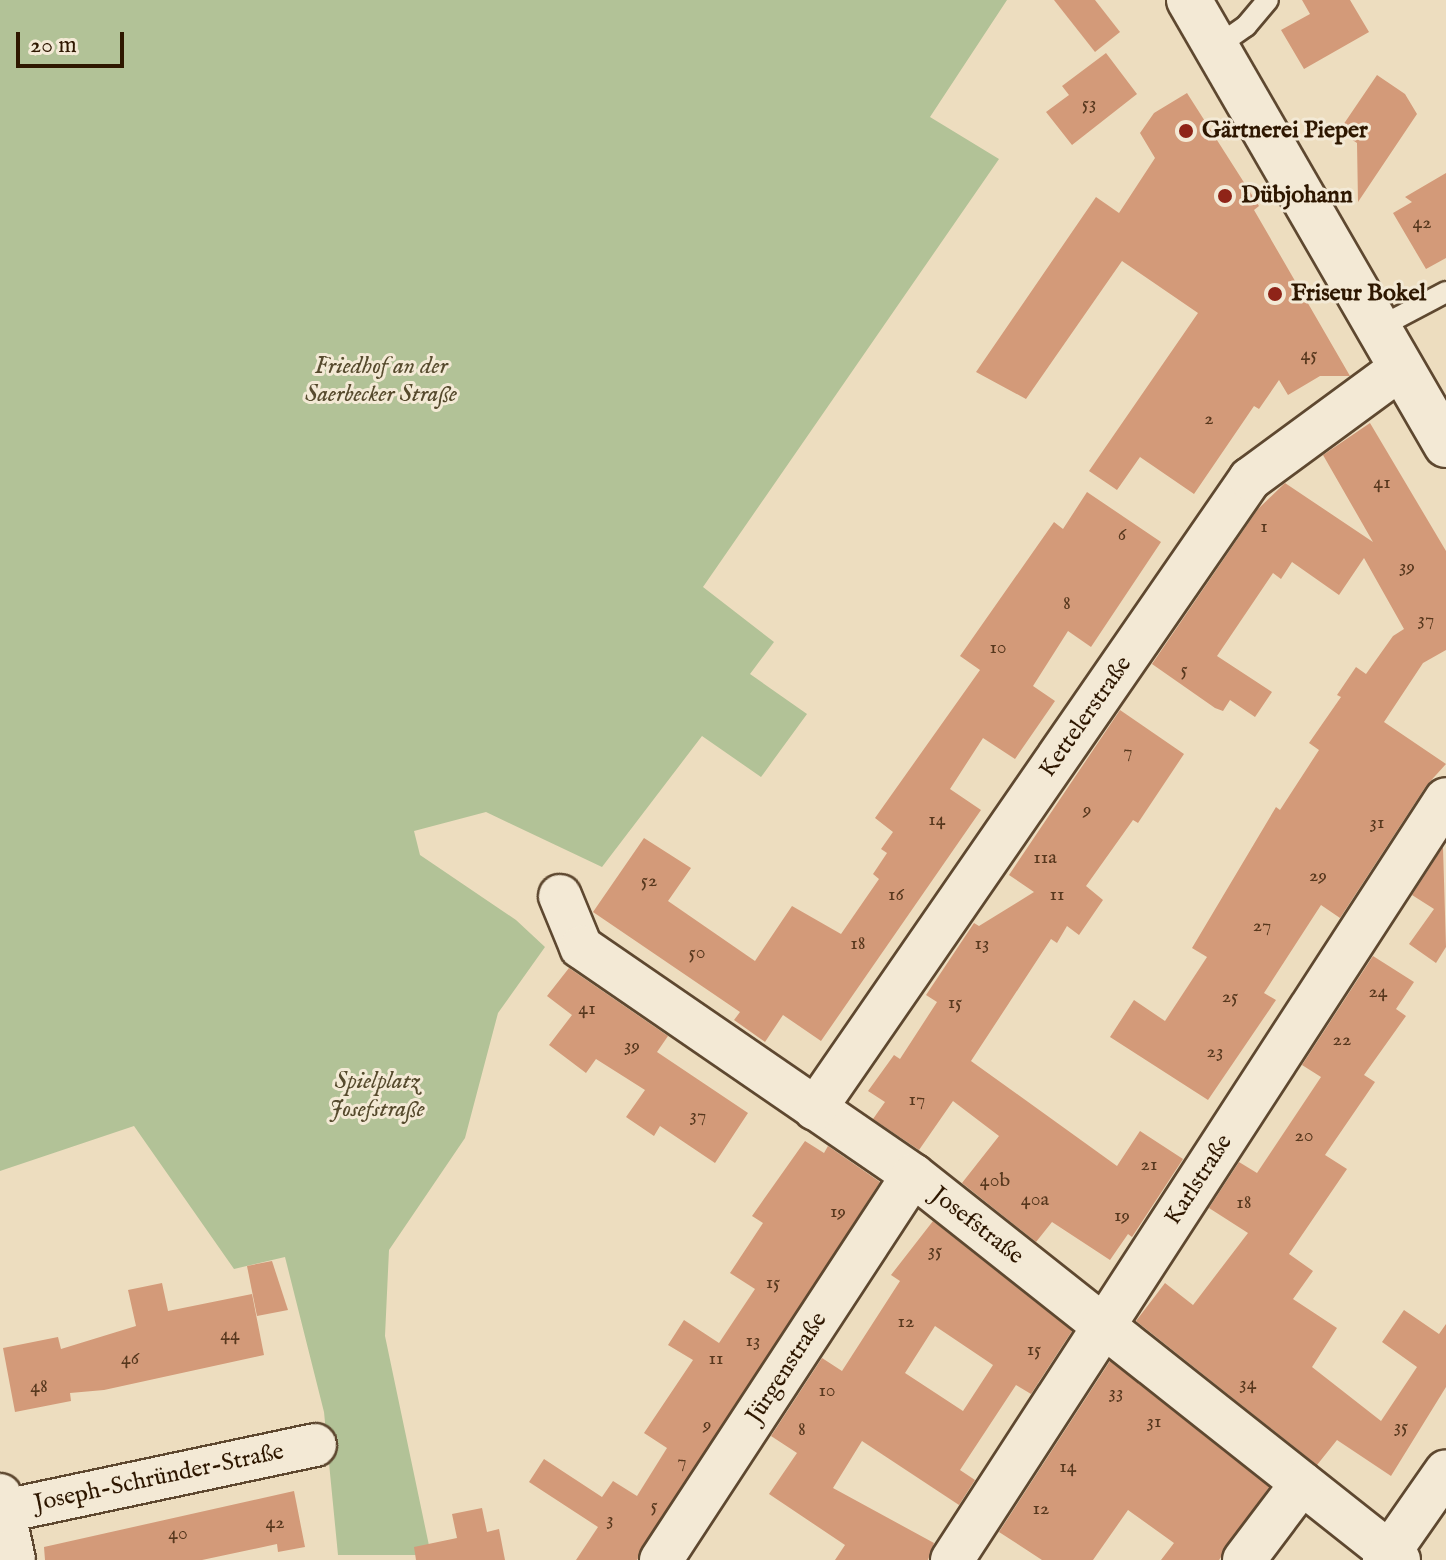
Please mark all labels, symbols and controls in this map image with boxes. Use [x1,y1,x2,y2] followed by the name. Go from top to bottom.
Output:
[20,16,128,66] scale bar
[30,30,77,61] text: 20 m
[1082,91,1096,115] house number: 53
[1202,117,1368,145] place label: Gärtnerei Pieper
[1177,122,1195,140] marker: Gärtnerei Pieper
[1241,182,1353,210] place label: Dübjohann
[1216,187,1234,205] marker: Dübjohann
[1412,210,1432,234] house number: 42
[1291,280,1426,308] place label: Friseur Bokel
[1266,285,1284,303] marker: Friseur Bokel
[1301,342,1317,366] house number: 45
[305,353,457,409] park label: Friedhof an der Saerbecker Straße
[1204,406,1214,430] house number: 2
[1373,470,1391,494] house number: 41
[1260,514,1268,538] house number: 1
[1118,522,1126,546] house number: 6
[1399,554,1415,578] house number: 39
[1063,591,1071,615] house number: 8
[1418,607,1434,631] house number: 37
[989,635,1007,659] house number: 10
[1034,651,1138,783] street label: Kettelerstraße
[1180,657,1188,681] house number: 5
[1123,739,1133,763] house number: 7
[1083,797,1091,821] house number: 9
[928,807,946,831] house number: 14
[1370,810,1384,834] house number: 31
[1033,845,1057,869] house number: 11a
[1309,863,1327,887] house number: 29
[641,868,657,892] house number: 52
[888,882,904,906] house number: 16
[1050,882,1064,906] house number: 11
[1253,913,1271,937] house number: 27
[850,931,866,955] house number: 18
[975,931,989,955] house number: 13
[689,940,705,964] house number: 50
[1368,979,1388,1003] house number: 24
[1222,984,1238,1008] house number: 25
[948,990,962,1014] house number: 15
[578,996,596,1020] house number: 41
[1333,1027,1351,1051] house number: 22
[624,1033,640,1057] house number: 39
[1207,1039,1223,1063] house number: 23
[329,1068,425,1124] park label: Spielplatz Josefstraße
[909,1087,925,1111] house number: 17
[690,1103,706,1127] house number: 37
[1294,1123,1314,1147] house number: 20
[1159,1129,1239,1231] street label: Karlstraße
[1141,1152,1157,1176] house number: 21
[980,1168,1010,1192] house number: 40b
[925,1181,1029,1271] street label: Josefstraße
[1021,1187,1049,1211] house number: 40a
[1236,1190,1252,1214] house number: 18
[830,1199,846,1223] house number: 19
[1114,1203,1130,1227] house number: 19
[928,1238,942,1262] house number: 35
[766,1270,780,1294] house number: 15
[740,1307,834,1429] street label: Jürgenstraße
[898,1309,914,1333] house number: 12
[220,1322,240,1346] house number: 44
[746,1328,760,1352] house number: 13
[1027,1337,1041,1361] house number: 15
[121,1346,139,1370] house number: 46
[709,1346,723,1370] house number: 11
[1239,1371,1257,1395] house number: 34
[30,1374,48,1398] house number: 48
[818,1378,836,1402] house number: 10
[1109,1380,1123,1404] house number: 33
[1147,1409,1161,1433] house number: 31
[703,1412,711,1436] house number: 9
[1394,1414,1408,1438] house number: 35
[798,1417,806,1441] house number: 8
[31,1437,287,1519] street label: Joseph-Schründer-Straße
[677,1449,687,1473] house number: 7
[1059,1454,1077,1478] house number: 14
[650,1493,658,1517] house number: 5
[1033,1496,1049,1520] house number: 12
[606,1507,614,1531] house number: 3
[265,1510,285,1534] house number: 42
[168,1521,188,1545] house number: 40

